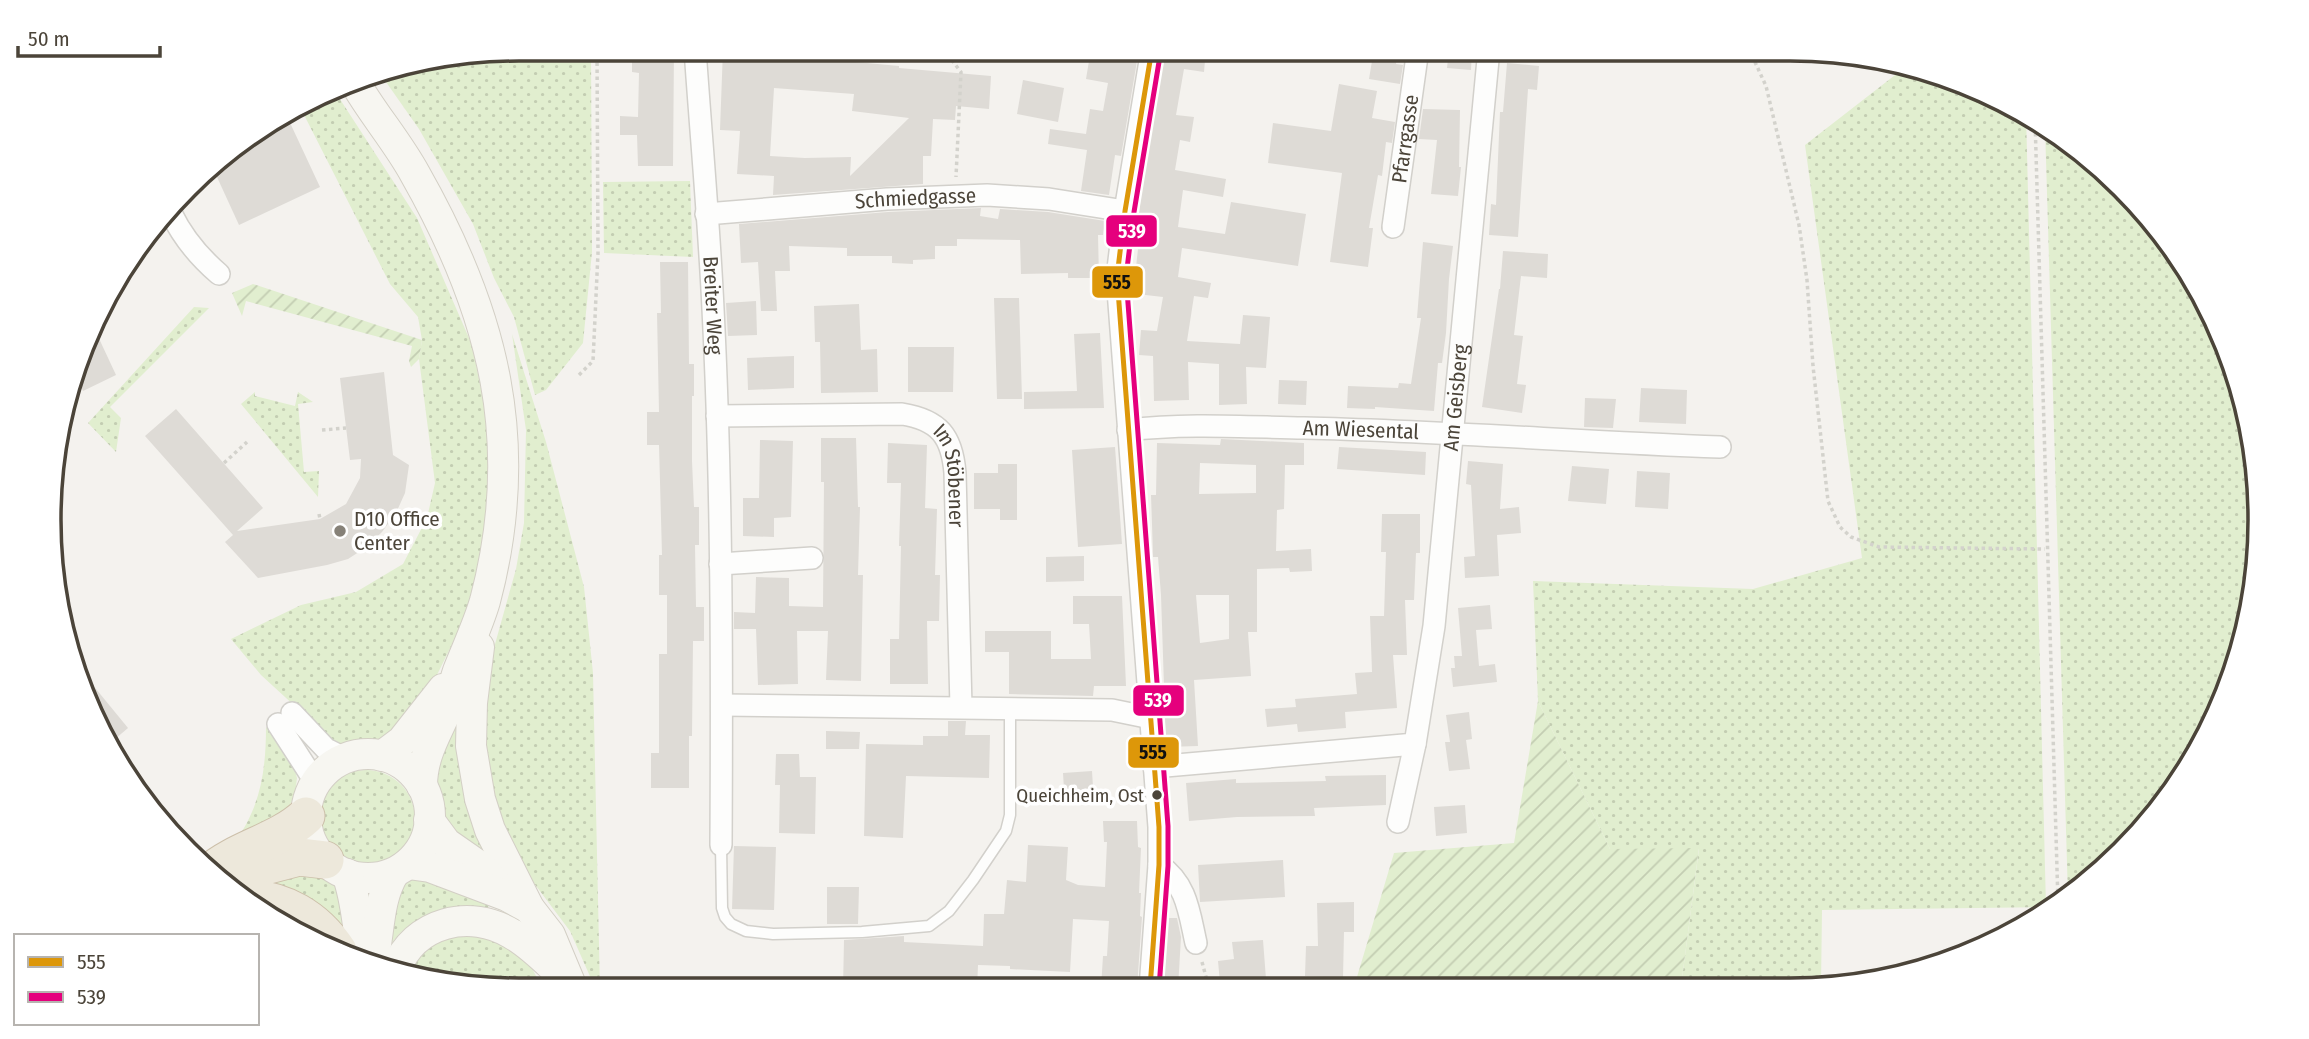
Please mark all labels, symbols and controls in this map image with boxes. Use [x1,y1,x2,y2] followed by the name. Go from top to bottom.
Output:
[18,14,159,58] scale bar
[28,26,70,52] text: 50 m
[1386,93,1424,185] street label: Pfarrgasse
[854,182,976,215] street label: Schmiedgasse
[1105,214,1158,248] line badge: 539
[1118,220,1146,243] text: 539
[697,255,728,355] street label: Breiter Weg
[1091,265,1144,299] line badge: 555
[1103,271,1131,294] text: 555
[1438,343,1474,452] street label: Am Geisberg
[1302,415,1420,445] street label: Am Wiesental
[928,418,969,528] street label: Im Stöbener
[354,506,440,556] place label: D10 Office Center
[332,523,348,539] marker: D10 Office Center
[1132,684,1185,717] line badge: 539
[1144,689,1172,712] text: 539
[1127,736,1180,769] line badge: 555
[1139,741,1167,764] text: 555
[1016,784,1145,807] place label: Queichheim, Ost
[1150,788,1164,802] marker: Queichheim, Ost
[14,934,259,1025] legend
[77,949,106,975] text: 555
[77,984,106,1010] text: 539

